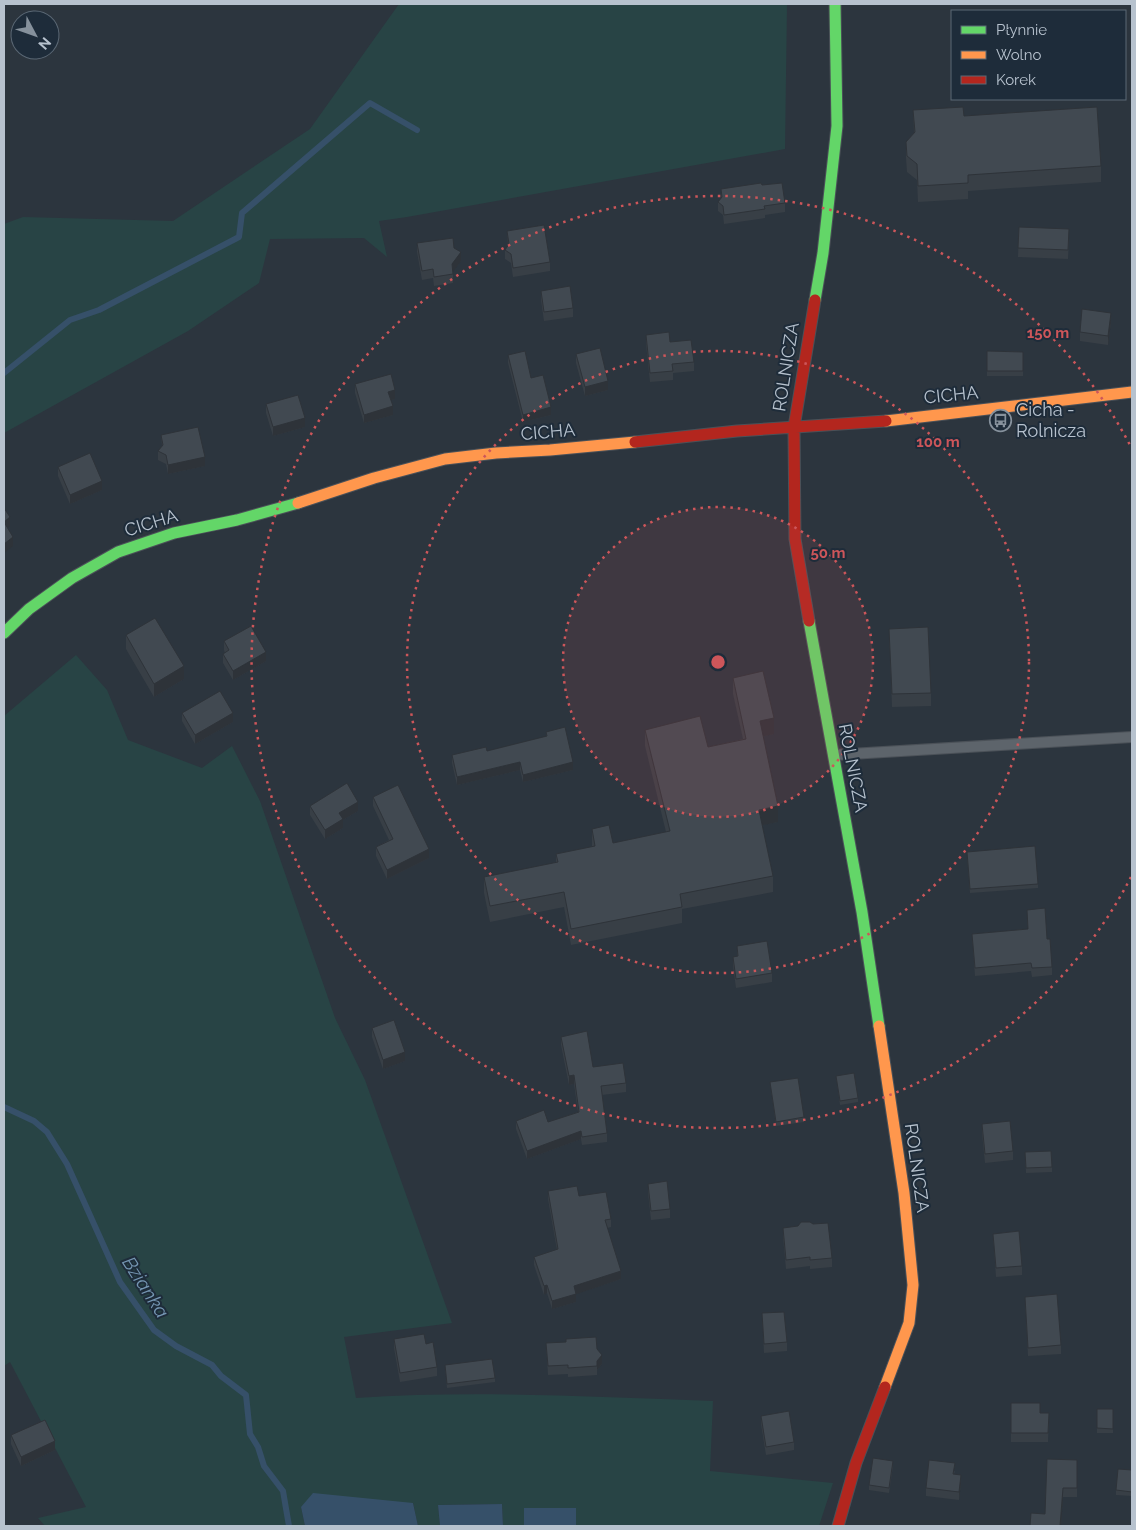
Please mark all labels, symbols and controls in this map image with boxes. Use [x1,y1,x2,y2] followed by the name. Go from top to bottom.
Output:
[10,10,60,60] north arrow
[951,10,1126,100] legend
[996,21,1047,39] text: Płynnie
[35,34,54,53] text: N
[996,46,1041,64] text: Wolno
[996,71,1036,89] text: Korek
[768,321,803,413] street label: ROLNICZA
[1027,324,1069,342] text: 150 m
[923,381,979,408] street label: CICHA
[1016,399,1086,441] place label: Cicha - Rolnicza
[988,408,1012,432] bus stop icon: Cicha - Rolnicza
[520,419,576,444] street label: CICHA
[916,433,960,451] text: 100 m
[122,504,180,541] street label: CICHA
[810,544,846,562] text: 50 m
[709,653,727,671] centre of rings
[835,722,872,814] street label: ROLNICZA
[901,1122,934,1214] street label: ROLNICZA
[118,1252,174,1322] water label: Bzianka

